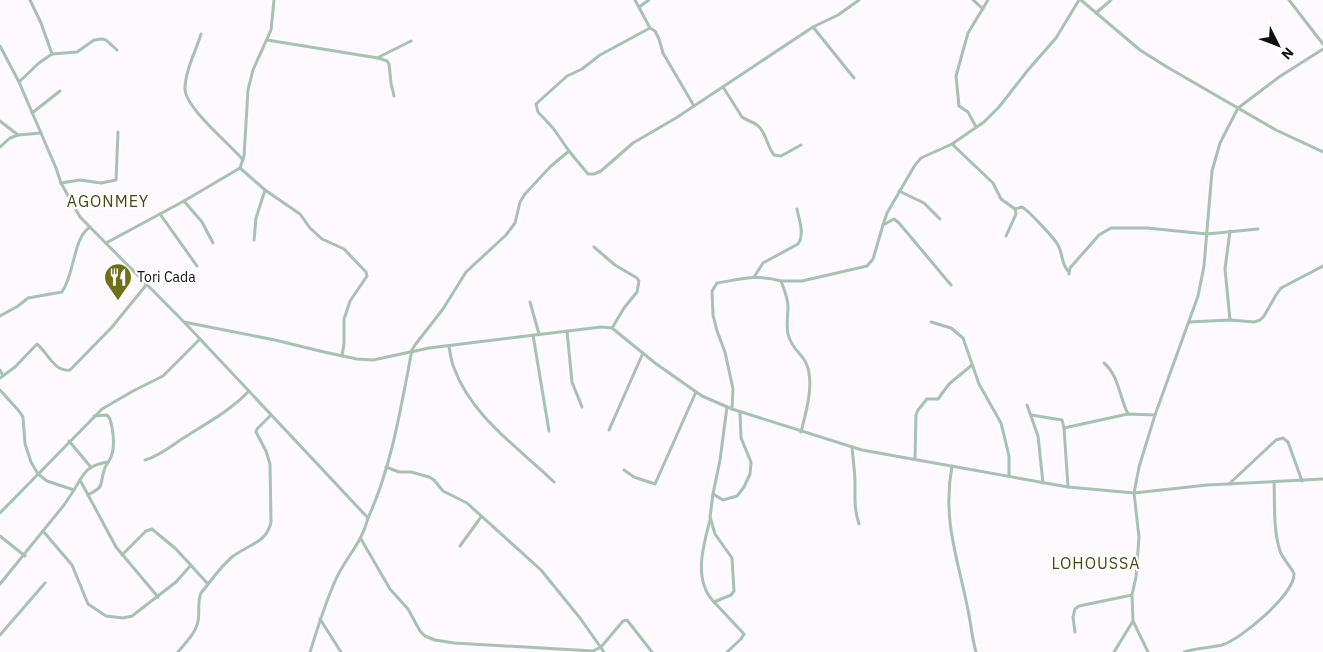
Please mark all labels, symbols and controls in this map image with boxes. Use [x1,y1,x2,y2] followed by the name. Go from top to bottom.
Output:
[1253,20,1303,70] north arrow
[1278,44,1298,63] text: N
[67,191,149,211] district label: AGONMEY
[103,262,133,301] restaurant icon: Tori Cada
[137,268,196,286] place label: Tori Cada
[1051,553,1141,573] district label: LOHOUSSA

